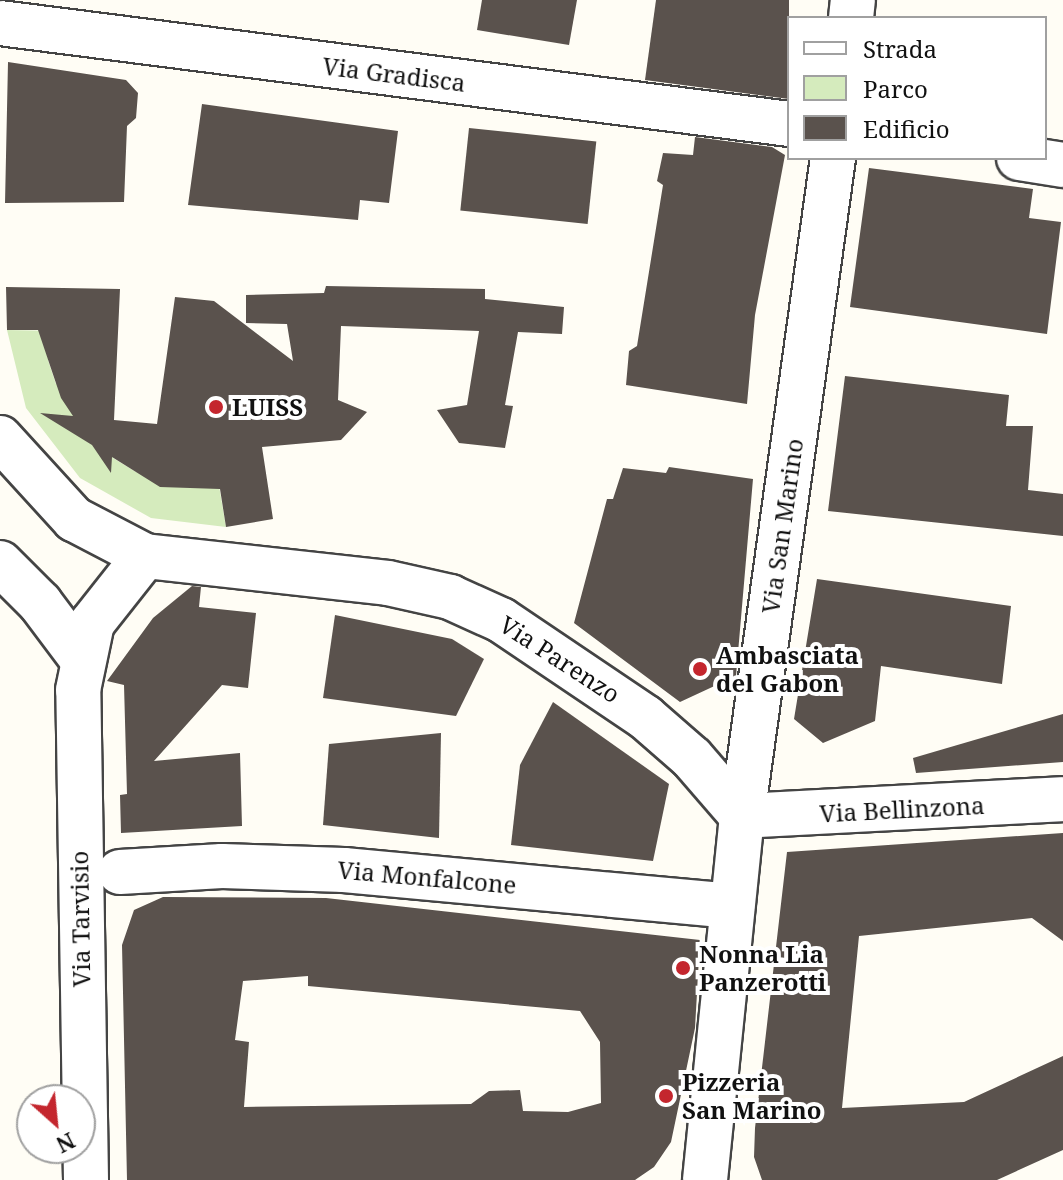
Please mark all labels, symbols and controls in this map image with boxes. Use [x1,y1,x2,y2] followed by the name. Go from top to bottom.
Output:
[787,16,1047,160] legend
[863,32,937,65] text: Strada
[321,51,467,97] street label: Via Gradisca
[863,72,928,105] text: Parco
[863,112,950,145] text: Edificio
[232,393,303,421] place label: LUISS
[207,398,225,416] marker: LUISS
[755,437,809,615] street label: Via San Marino
[495,610,625,708] street label: Via Parenzo
[716,641,859,697] place label: Ambasciata del Gabon
[691,660,709,678] marker: Ambasciata del Gabon
[819,790,985,828] street label: Via Bellinzona
[64,851,96,987] street label: Via Tarvisio
[336,855,518,899] street label: Via Monfalcone
[699,940,826,996] place label: Nonna Lia Panzerotti
[674,959,692,977] marker: Nonna Lia Panzerotti
[682,1068,822,1124] place label: Pizzeria San Marino
[16,1084,96,1164] north arrow
[657,1087,675,1105] marker: Pizzeria San Marino
[51,1126,81,1161] text: N

